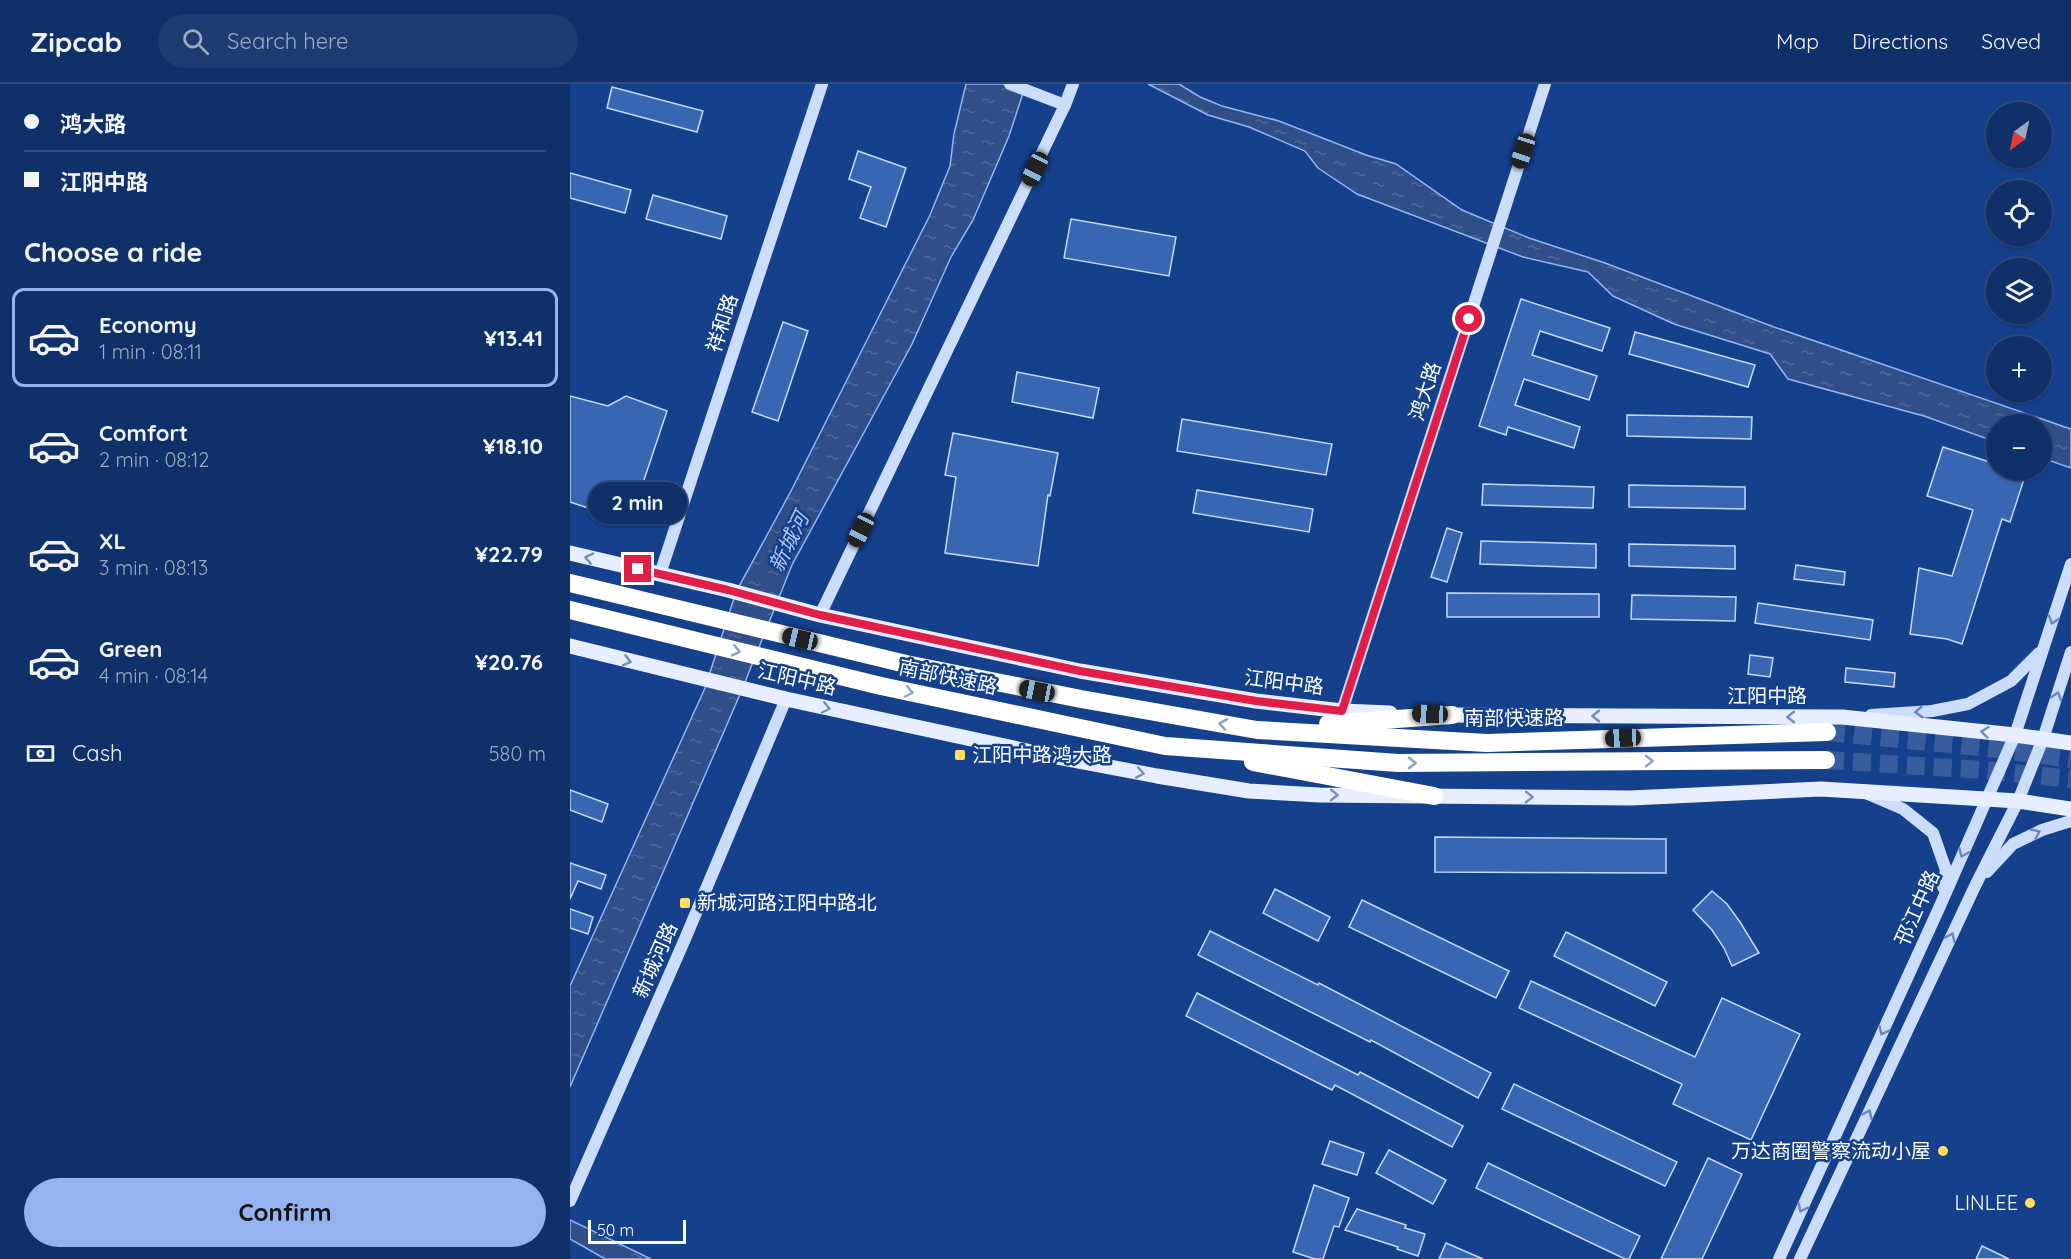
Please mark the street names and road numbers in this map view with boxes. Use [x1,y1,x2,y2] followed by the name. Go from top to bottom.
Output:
[700,290,743,355] street label: 祥和路
[1403,358,1446,423] street label: 鸿大路
[897,654,1000,699] street label: 南部快速路
[755,657,839,700] street label: 江阳中路
[1243,664,1325,699] street label: 江阳中路
[1727,683,1807,708] street label: 江阳中路
[1464,705,1564,730] street label: 南部快速路
[1889,866,1944,949] street label: 邗江中路
[627,918,682,1001] street label: 新城河路

